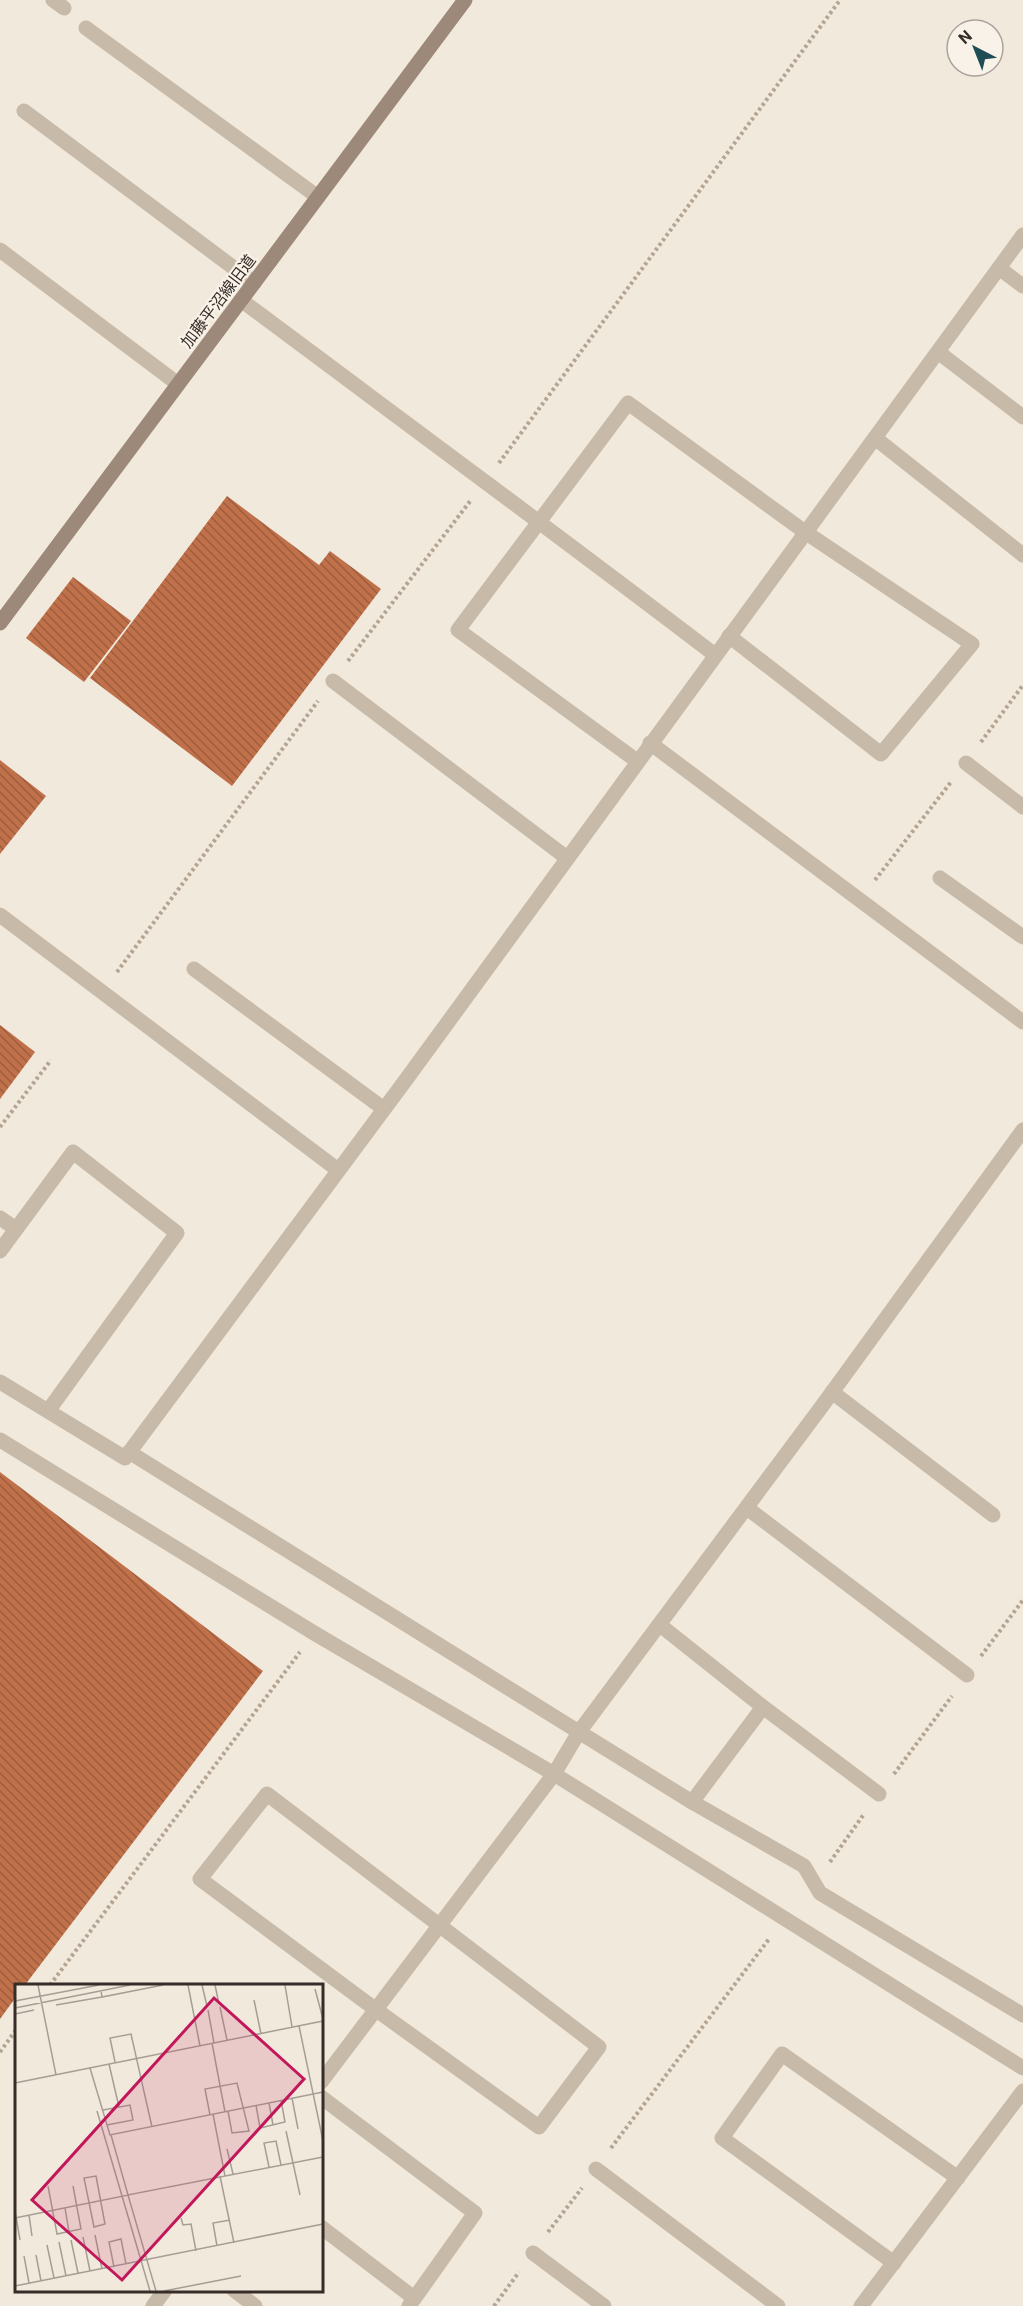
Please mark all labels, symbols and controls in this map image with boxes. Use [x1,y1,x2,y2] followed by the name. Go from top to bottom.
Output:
[945,18,1005,78] north arrow
[955,26,976,48] text: N
[177,251,260,352] street label: 加藤平沼線旧道
[15,1984,322,2291] inset map

